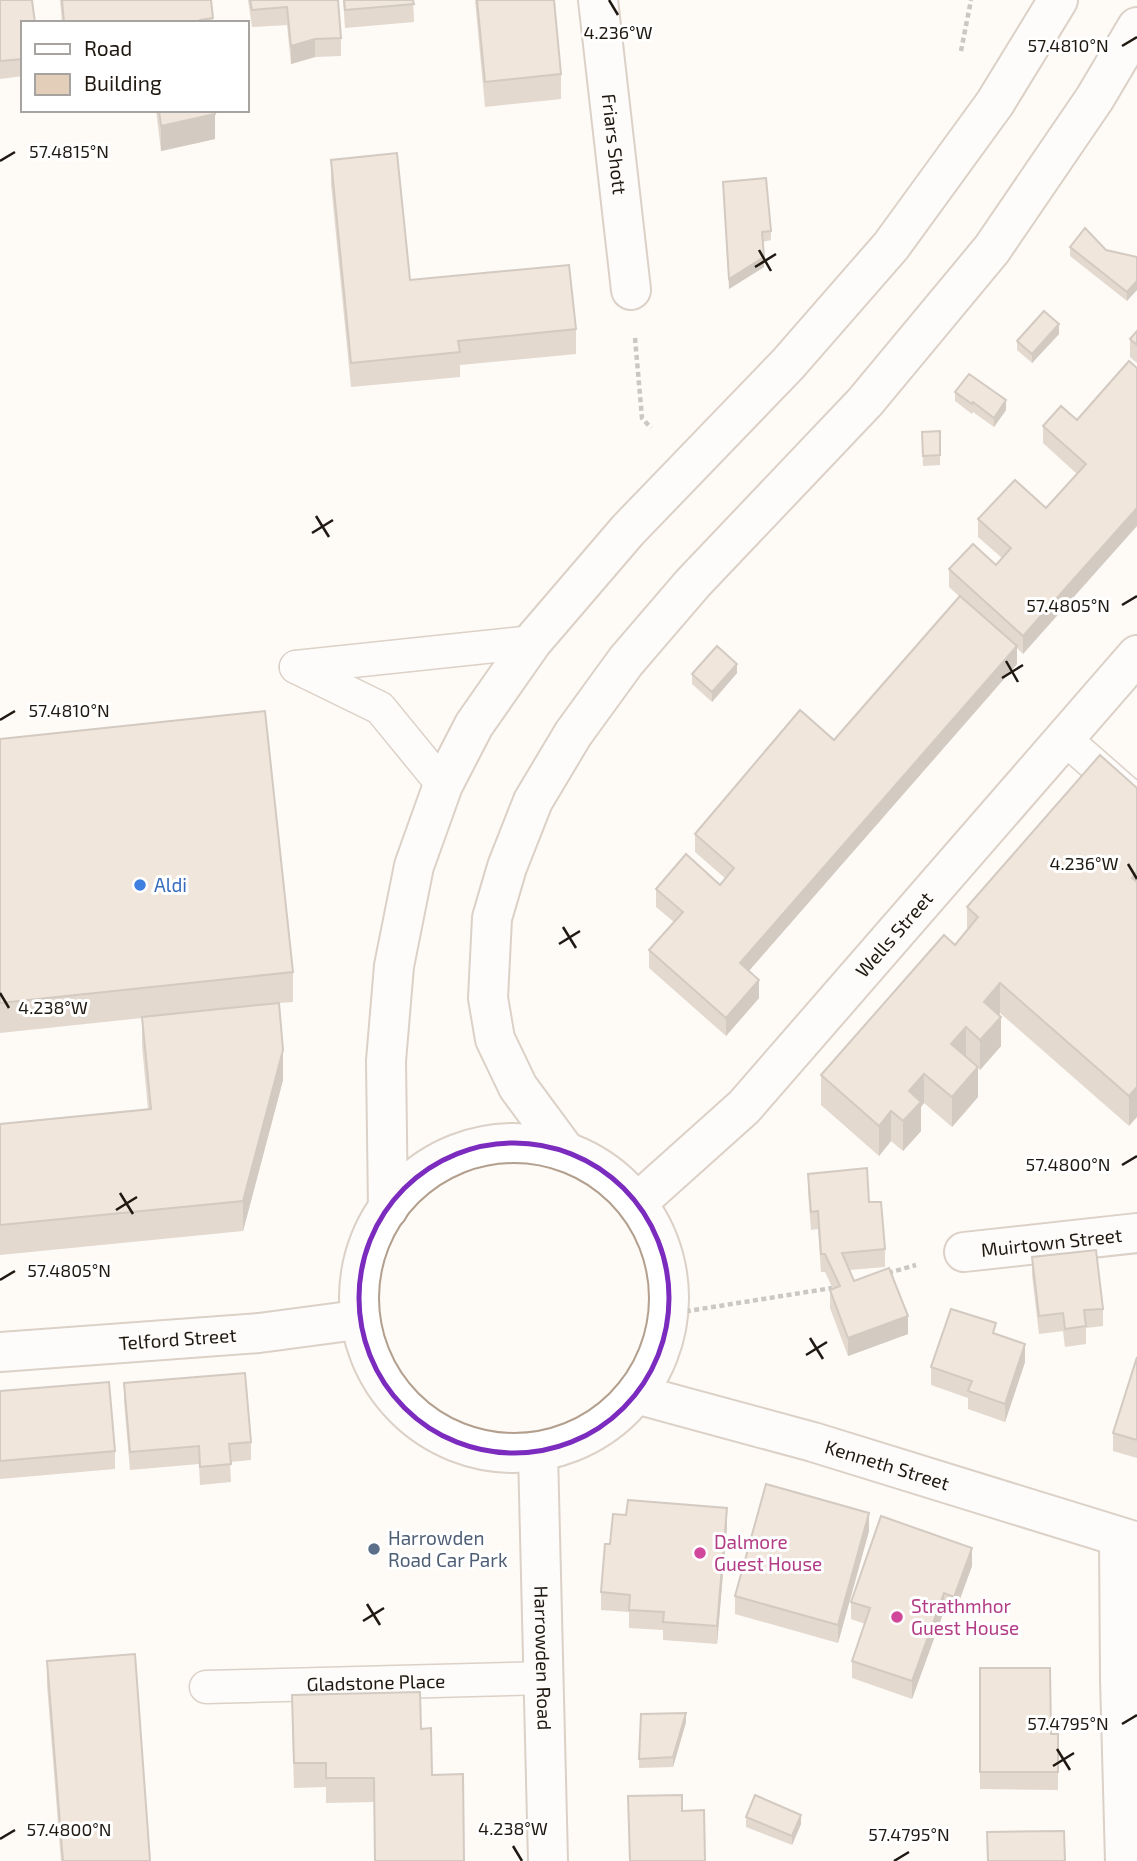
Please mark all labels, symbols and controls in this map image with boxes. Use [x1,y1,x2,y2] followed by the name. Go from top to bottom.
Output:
[21,21,248,112] legend
[583,21,653,43] text: 4.236°W
[1027,34,1109,56] text: 57.4810°N
[84,35,132,60] text: Road
[84,70,162,95] text: Building
[598,92,632,196] street label: Friars Shott
[29,140,109,162] text: 57.4815°N
[1026,594,1110,616] text: 57.4805°N
[28,699,110,721] text: 57.4810°N
[1049,852,1119,874] text: 4.236°W
[154,873,187,896] place label: Aldi
[132,877,148,893] marker: Aldi
[850,887,937,982] street label: Wells Street
[18,996,88,1018] text: 4.238°W
[1026,1153,1110,1175] text: 57.4800°N
[980,1223,1123,1261] street label: Muirtown Street
[27,1259,111,1281] text: 57.4805°N
[118,1323,237,1354] street label: Telford Street
[822,1434,952,1494] street label: Kenneth Street
[388,1526,508,1571] place label: Harrowden Road Car Park
[714,1530,822,1575] place label: Dalmore Guest House
[366,1541,382,1557] marker: Harrowden Road Car Park
[692,1545,708,1561] marker: Dalmore Guest House
[530,1585,557,1731] street label: Harrowden Road
[911,1594,1019,1639] place label: Strathmhor Guest House
[889,1609,905,1625] marker: Strathmhor Guest House
[306,1669,446,1695] street label: Gladstone Place
[1027,1712,1109,1734] text: 57.4795°N
[478,1817,548,1839] text: 4.238°W
[27,1818,111,1840] text: 57.4800°N
[868,1823,950,1845] text: 57.4795°N

